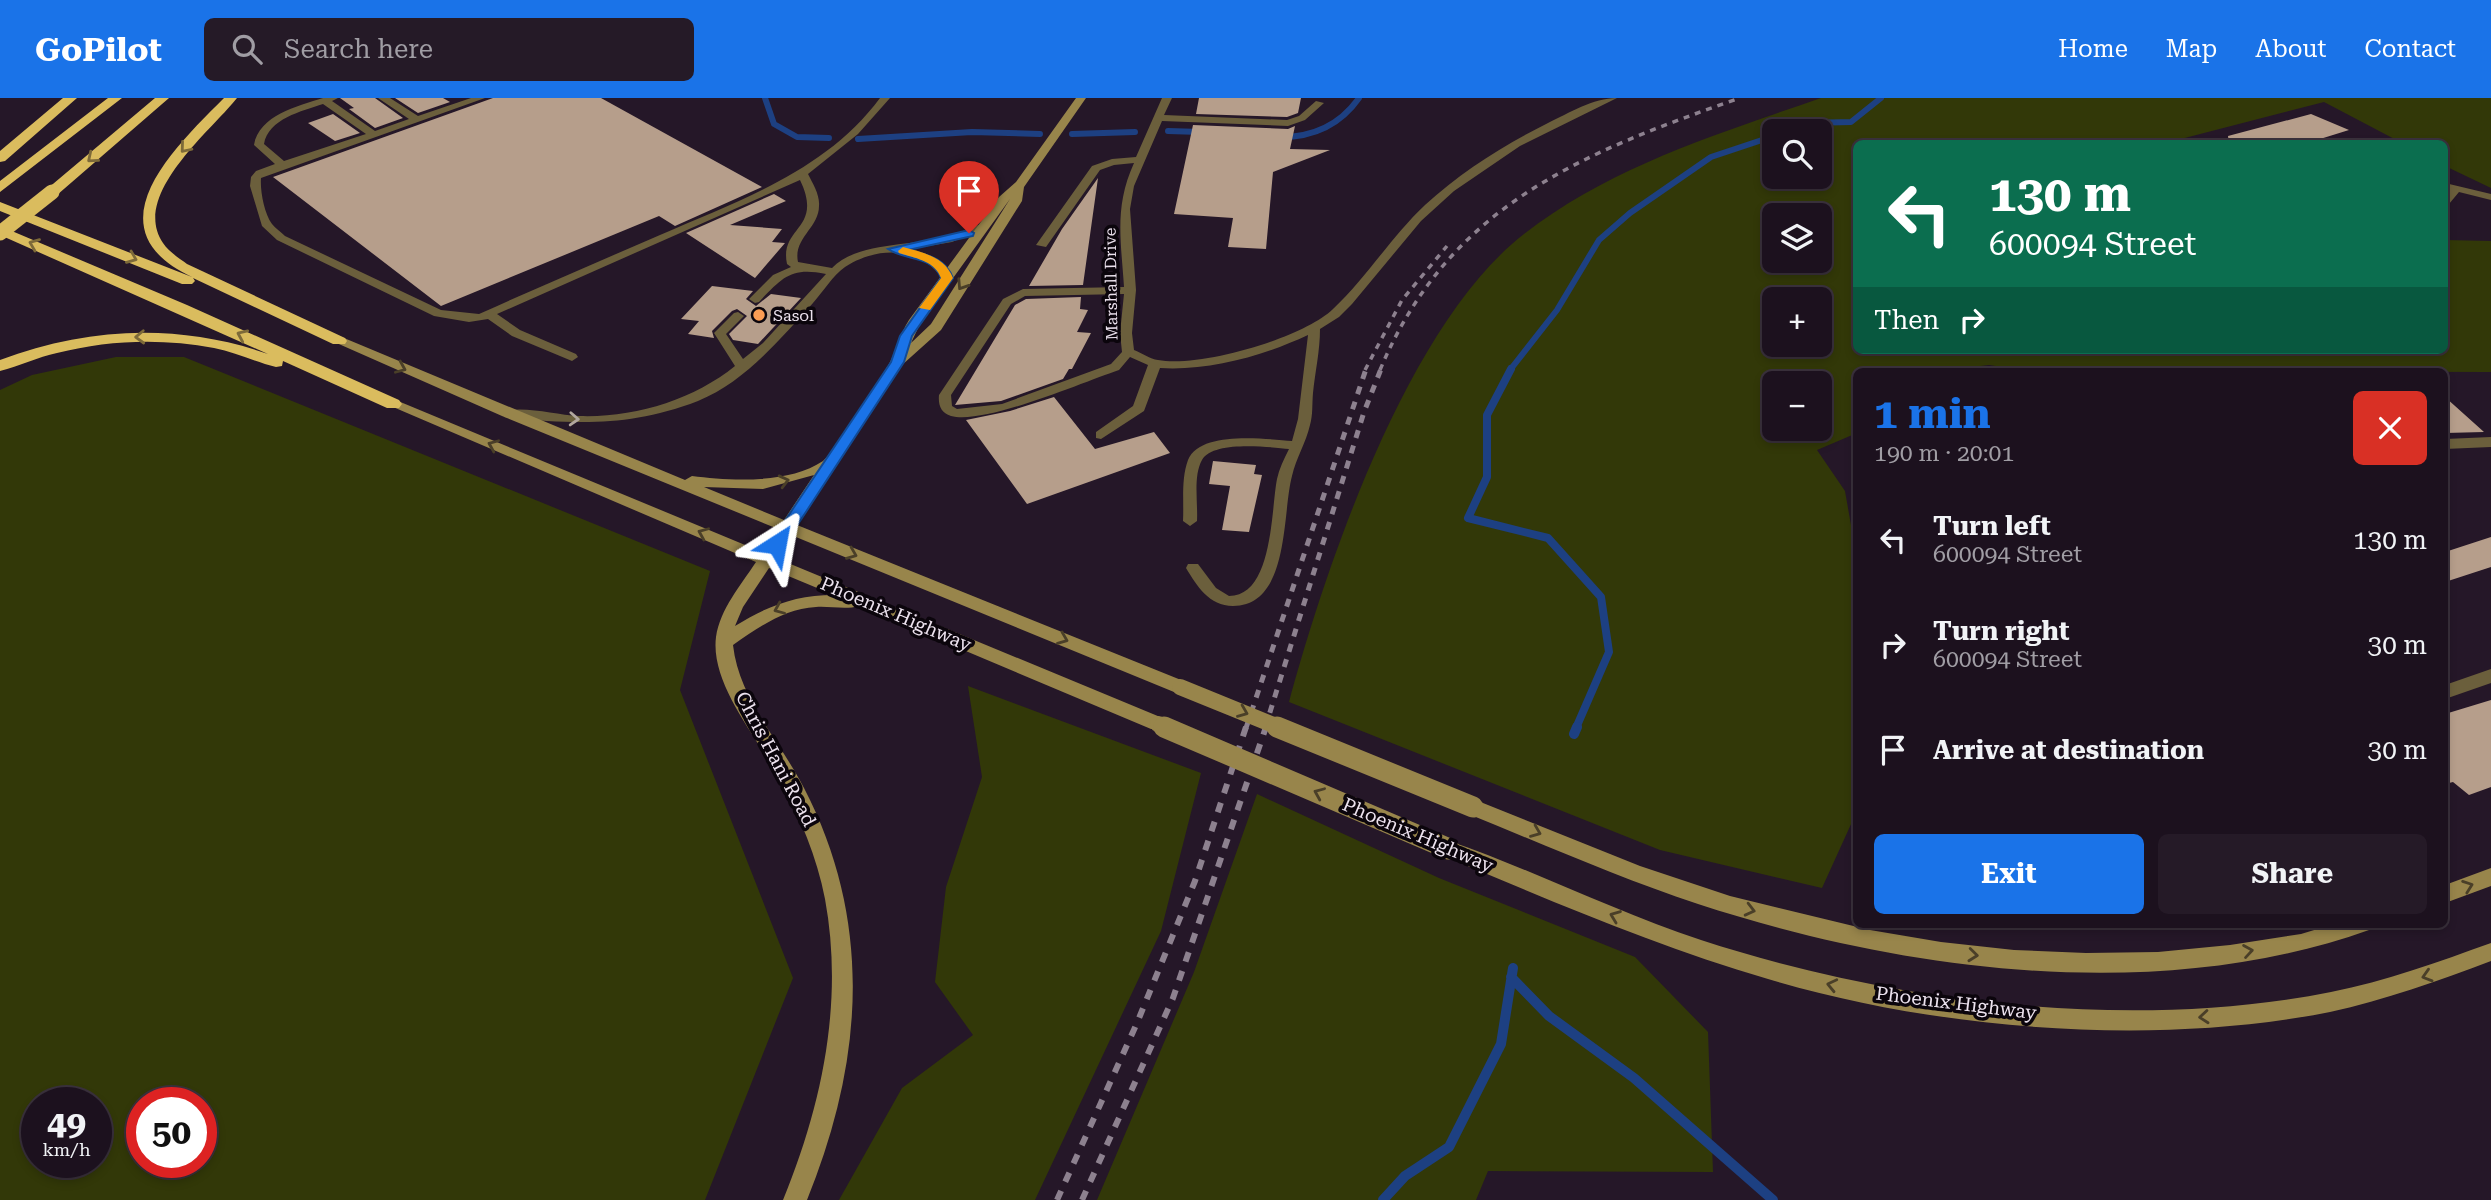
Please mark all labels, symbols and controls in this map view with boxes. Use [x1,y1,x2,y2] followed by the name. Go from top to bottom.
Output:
[204,18,694,81] search box
[35,30,162,69] text: GoPilot
[228,30,266,68] icon: search
[284,34,433,64] text: Search here
[2058,35,2128,63] text: Home
[2166,35,2217,63] text: Map
[2255,35,2326,63] text: About
[2364,35,2456,63] text: Contact
[1762,119,1832,441] map controls
[1762,119,1832,189] button: search
[181,139,193,152] one-way arrow
[88,150,101,162] one-way arrow
[939,161,999,233] pin
[1989,166,2131,223] text: 130 m
[1874,168,1965,259] icon: left
[950,172,988,210] icon: arrive
[1762,203,1832,273] button: layers
[1989,225,2196,263] text: 600094 Street
[1101,227,1121,340] street label: Marshall Drive
[28,238,41,252] one-way arrow
[125,250,137,264] one-way arrow
[958,277,971,290] one-way arrow
[1762,287,1832,357] button: +
[1953,301,1991,339] icon: right
[1874,305,1939,335] text: Then
[773,306,814,325] place label: Sasol
[751,307,767,323] marker: Sasol
[237,329,249,343] one-way arrow
[134,330,145,345] one-way arrow
[394,360,407,374] one-way arrow
[1762,371,1832,441] button: −
[1874,389,1991,438] text: 1 min
[2353,391,2427,465] button: close
[569,411,580,426] one-way arrow
[488,440,500,454] one-way arrow
[1874,440,2014,467] text: 190 m · 20:01
[778,475,790,489] one-way arrow
[740,507,814,581] position arrow
[1933,511,2051,541] text: Turn left
[1874,521,1912,559] icon: left
[2353,525,2427,555] text: 130 m
[698,528,710,542] one-way arrow
[1933,541,2082,568] text: 600094 Street
[845,545,857,559] one-way arrow
[817,572,976,657] street label: Phoenix Highway
[774,600,786,614] one-way arrow
[1933,616,2069,646] text: Turn right
[1874,626,1912,664] icon: right
[2368,630,2427,660] text: 30 m
[1055,631,1068,645] one-way arrow
[1933,646,2082,673] text: 600094 Street
[731,688,821,830] street label: Chris Hani Road
[1236,704,1248,718] one-way arrow
[1874,731,1912,769] icon: arrive
[1933,735,2204,765] text: Arrive at destination
[2368,735,2427,765] text: 30 m
[1314,788,1326,802] one-way arrow
[1339,793,1498,878] street label: Phoenix Highway
[1530,824,1542,838] one-way arrow
[1874,834,2144,914] button: Exit
[2158,834,2427,914] button: Share
[2461,880,2473,894] one-way arrow
[1744,902,1756,916] one-way arrow
[1610,911,1622,925] one-way arrow
[2242,944,2254,959] one-way arrow
[1967,947,1978,962] one-way arrow
[2421,967,2433,982] one-way arrow
[1826,978,1838,993] one-way arrow
[1874,982,2038,1024] street label: Phoenix Highway
[2198,1009,2210,1024] one-way arrow
[126,1087,217,1178] speed limit sign: 50
[47,1103,86,1144] text: 49
[42,1139,91,1160] text: km/h

